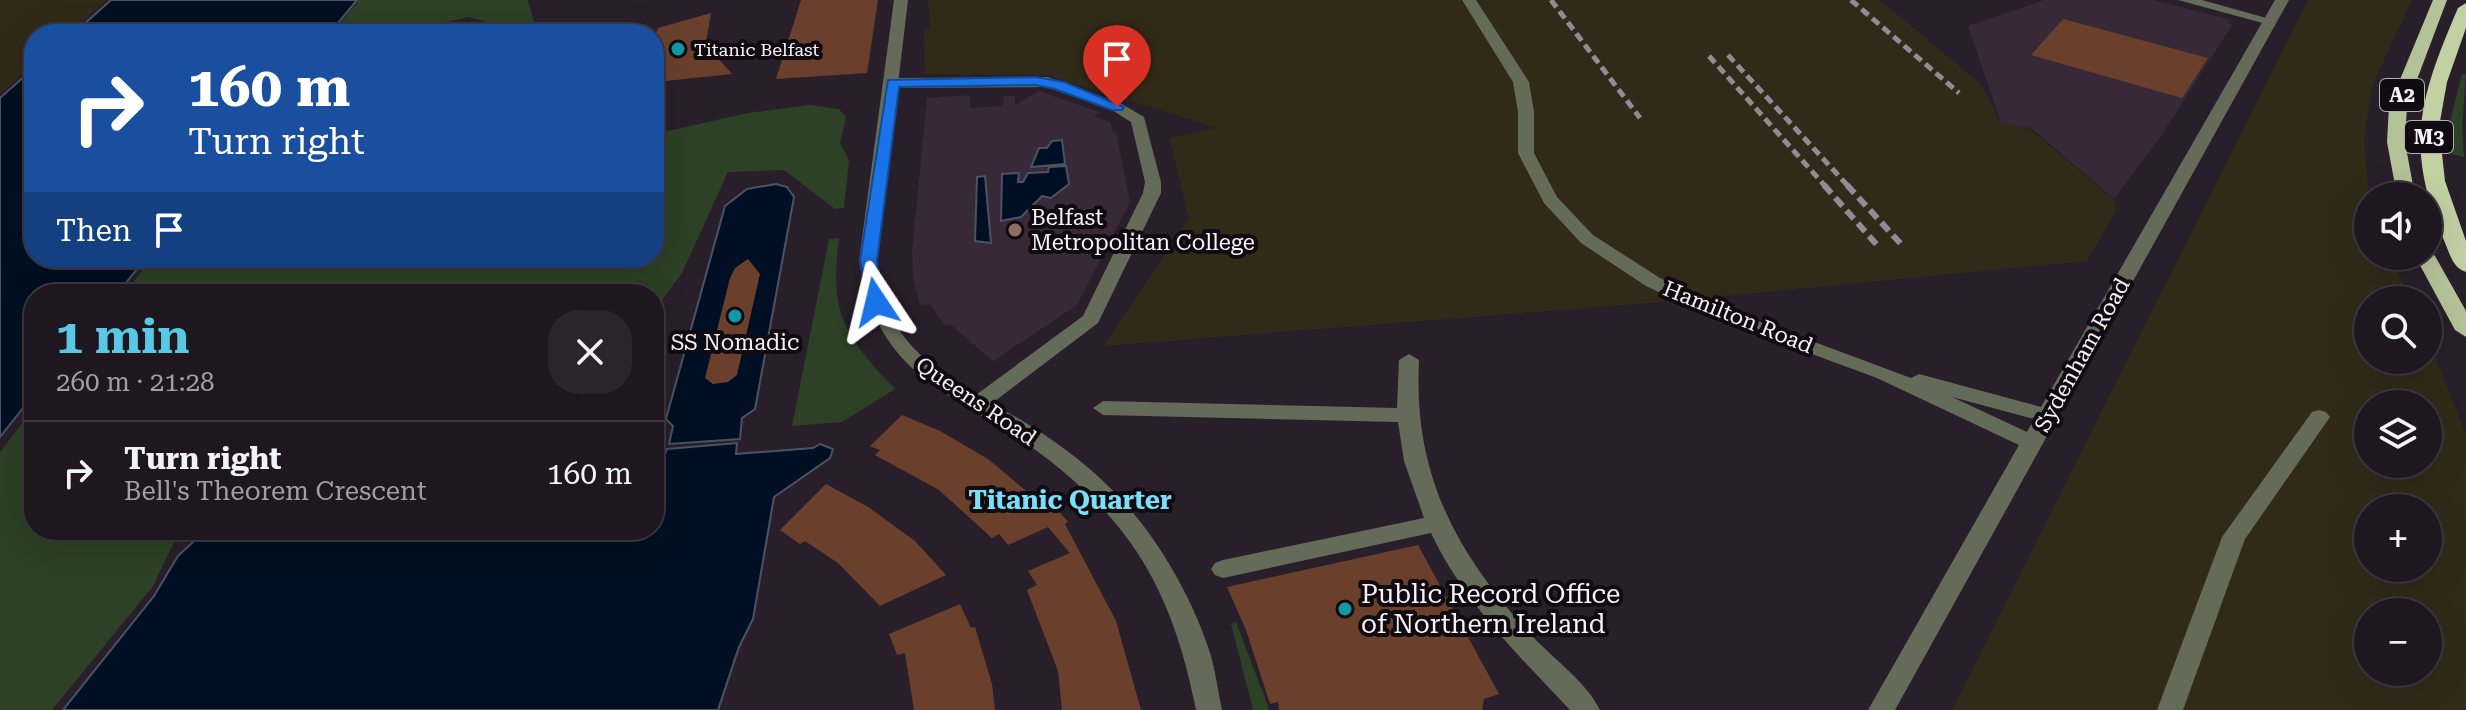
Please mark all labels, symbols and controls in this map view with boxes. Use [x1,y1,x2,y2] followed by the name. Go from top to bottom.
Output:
[1083,25,1151,107] pin
[1095,37,1139,81] icon: arrive
[694,39,820,60] place label: Titanic Belfast
[669,40,687,58] marker: Titanic Belfast
[188,54,350,120] text: 160 m
[56,56,160,160] icon: right
[2380,79,2424,111] road number: A2
[188,121,365,163] text: Turn right
[2405,121,2453,153] road number: M3
[2354,182,2442,686] map controls
[2354,182,2442,270] button: sound
[1031,205,1255,255] place label: Belfast Metropolitan College
[147,208,191,252] icon: arrive
[56,213,131,248] text: Then
[1006,221,1024,239] marker: Belfast Metropolitan College
[834,260,918,344] position arrow
[2029,274,2135,436] street label: Sydenham Road
[1660,276,1816,358] street label: Hamilton Road
[2354,286,2442,374] button: search
[726,307,744,325] marker: SS Nomadic
[56,309,189,365] text: 1 min
[548,310,632,394] button: close
[671,330,799,355] place label: SS Nomadic
[911,352,1041,450] street label: Queens Road
[56,367,215,397] text: 260 m · 21:28
[2354,390,2442,478] button: layers
[124,441,281,476] text: Turn right
[56,451,100,495] icon: right
[547,456,632,491] text: 160 m
[124,476,427,506] text: Bell's Theorem Crescent
[968,485,1172,515] district label: Titanic Quarter
[2354,494,2442,582] button: +
[1361,579,1620,639] place label: Public Record Office of Northern Ireland
[2354,598,2442,686] button: −
[1336,600,1354,618] marker: Public Record Office of Northern Ireland

